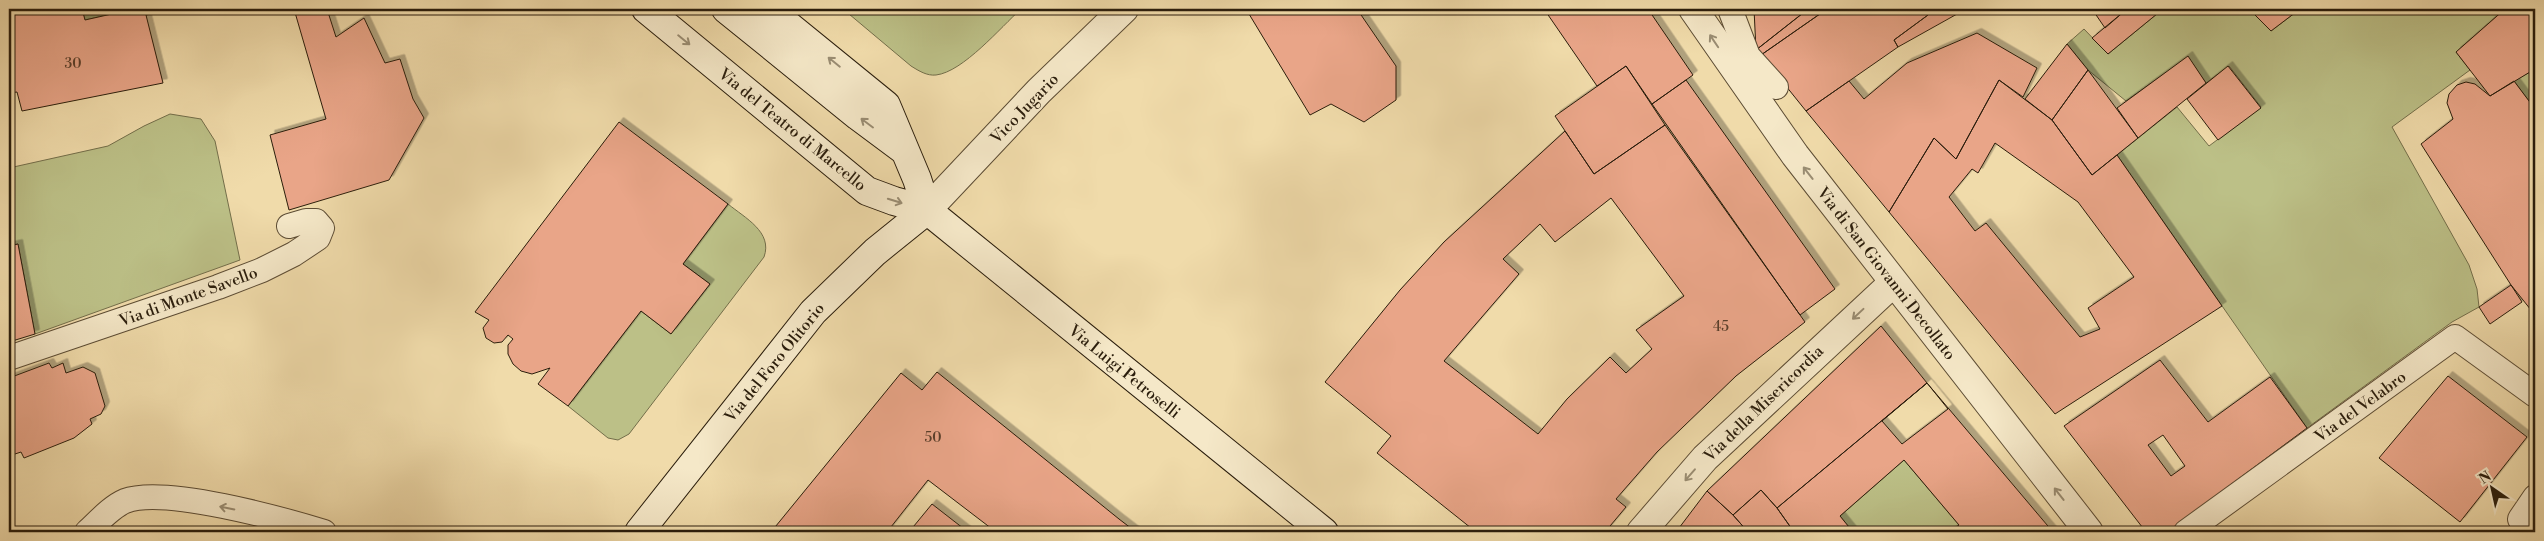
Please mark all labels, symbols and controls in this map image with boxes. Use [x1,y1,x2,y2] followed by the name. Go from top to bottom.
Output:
[677,34,690,45] one-way arrow
[1709,34,1719,48] one-way arrow
[64,55,82,73] house number: 30
[827,57,840,68] one-way arrow
[714,63,870,196] street label: Via del Teatro di Marcello
[986,69,1063,149] street label: Vico Jugario
[860,118,874,128] one-way arrow
[1803,167,1814,180] one-way arrow
[1812,182,1960,364] street label: Via di San Giovanni Decollato
[887,197,903,207] one-way arrow
[115,263,260,332] street label: Via di Monte Savello
[720,299,829,427] street label: Via del Foro Olitorio
[1851,308,1864,320] one-way arrow
[1713,318,1729,336] house number: 45
[1064,320,1184,423] street label: Via Luigi Petroselli
[1699,341,1828,467] street label: Via della Misericordia
[2310,367,2410,447] street label: Via del Velabro
[925,429,942,447] house number: 50
[2466,464,2516,514] north arrow
[2476,467,2495,489] text: N
[1684,468,1696,481] one-way arrow
[2054,488,2065,501] one-way arrow
[220,503,236,512] one-way arrow

